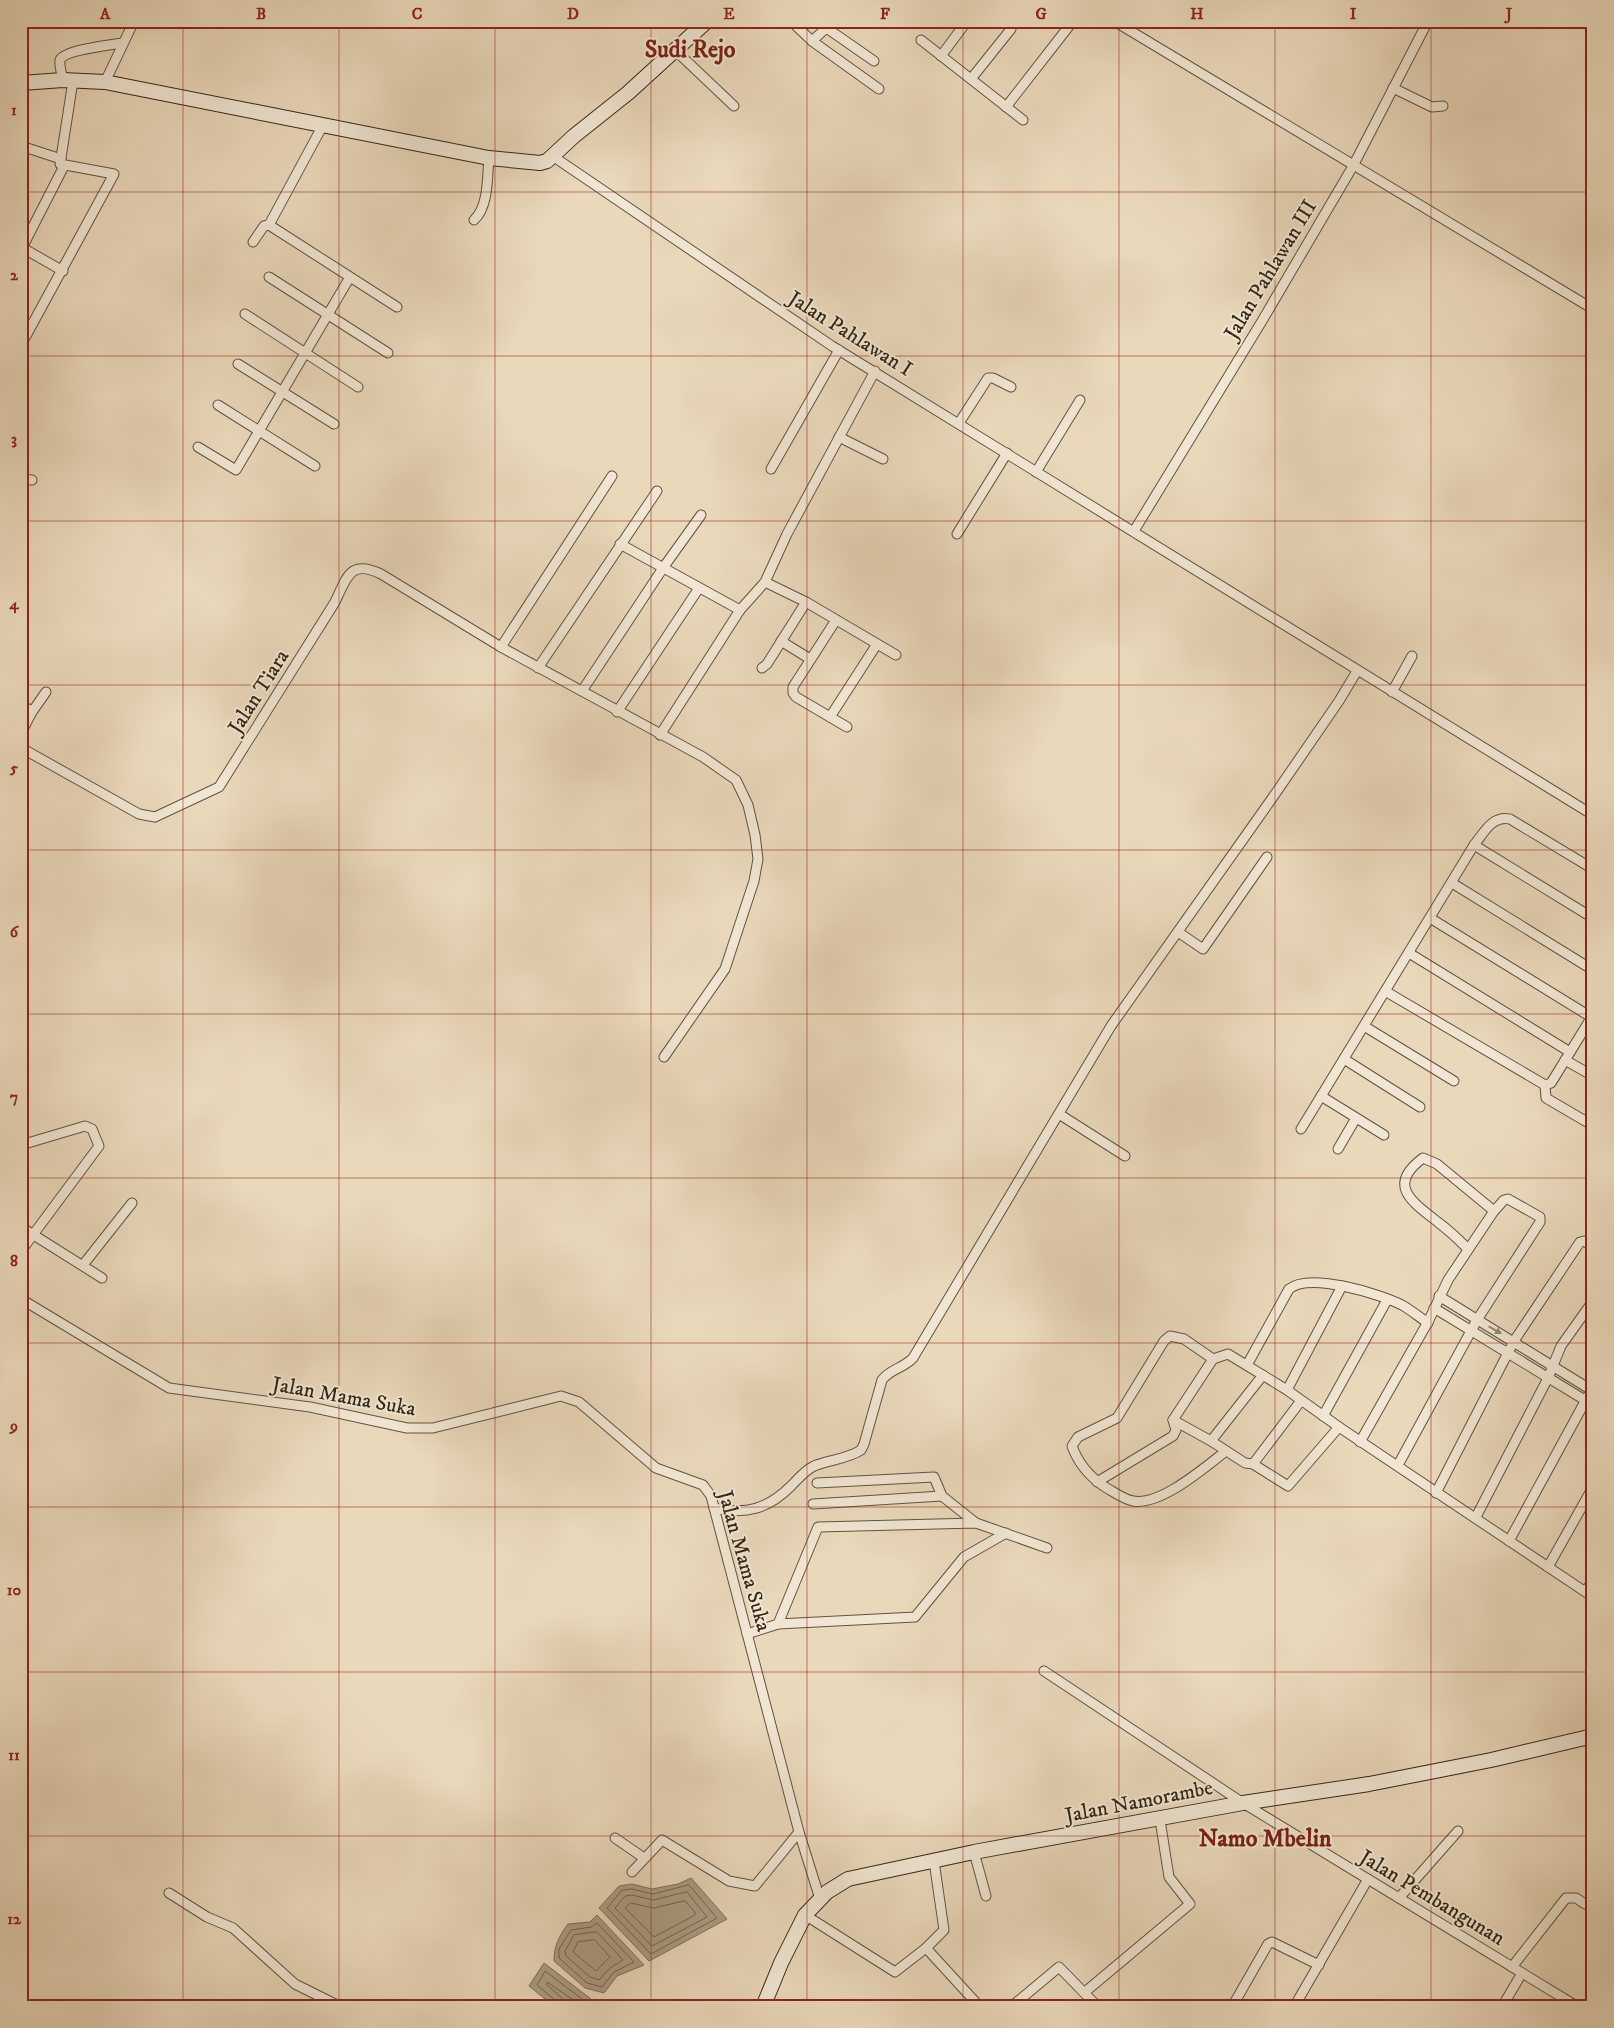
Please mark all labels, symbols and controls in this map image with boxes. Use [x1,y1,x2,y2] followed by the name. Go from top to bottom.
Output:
[99,4,111,24] text: A
[256,4,266,24] text: B
[412,4,422,24] text: C
[567,4,579,24] text: D
[723,4,735,24] text: E
[880,4,890,24] text: F
[1035,4,1047,24] text: G
[1190,4,1204,24] text: H
[1350,4,1357,24] text: I
[1504,4,1513,24] text: J
[645,35,736,65] district label: Sudi Rejo
[11,100,17,120] text: 1
[1218,195,1323,346] street label: Jalan Pahlawan III
[10,265,19,285] text: 2
[781,284,917,382] street label: Jalan Pahlawan I
[11,429,17,449] text: 3
[8,594,19,614] text: 4
[222,645,295,741] street label: Jalan Tiara
[9,758,18,778] text: 5
[10,922,20,942] text: 6
[10,1087,18,1107] text: 7
[10,1251,18,1271] text: 8
[1489,1326,1502,1335] one-way arrow
[268,1371,418,1422] street label: Jalan Mama Suka
[9,1416,18,1436] text: 9
[711,1486,777,1635] street label: Jalan Mama Suka
[7,1580,22,1600] text: 10
[8,1745,20,1765] text: 11
[1061,1775,1215,1829] street label: Jalan Namorambe
[1198,1824,1332,1854] district label: Namo Mbelin
[1353,1843,1509,1952] street label: Jalan Pembangunan
[7,1909,22,1929] text: 12

